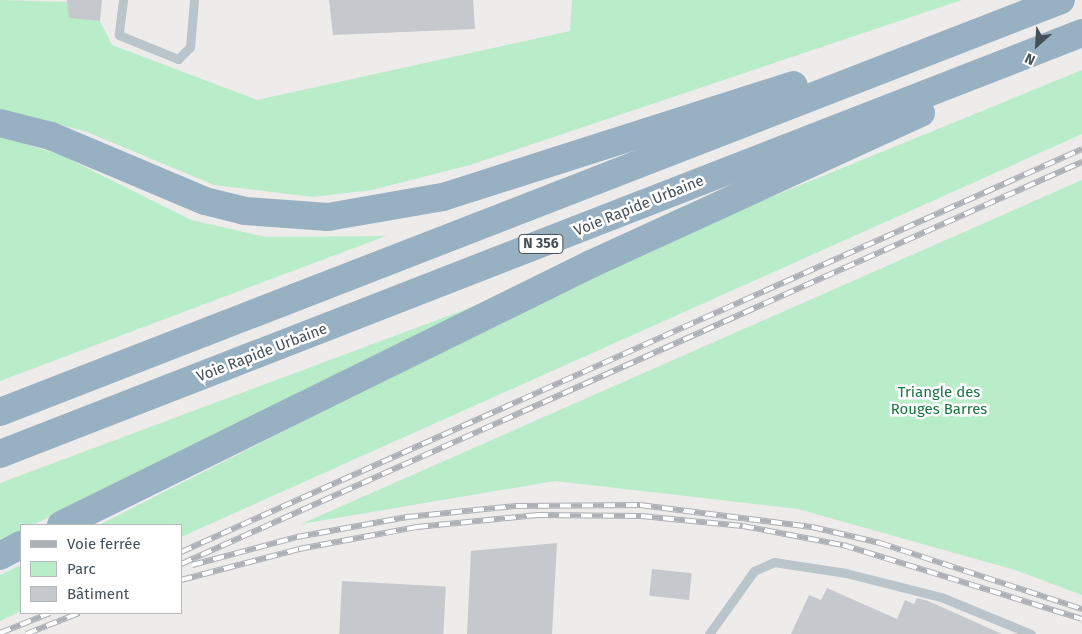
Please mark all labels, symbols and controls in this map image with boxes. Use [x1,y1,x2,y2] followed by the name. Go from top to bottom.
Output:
[1012,20,1062,70] north arrow
[1022,49,1038,69] text: N
[572,172,706,240] street label: Voie Rapide Urbaine
[517,232,565,255] road number: N 356
[194,320,330,386] street label: Voie Rapide Urbaine
[891,383,987,418] park label: Triangle des Rouges Barres
[20,524,182,614] legend
[67,535,141,553] text: Voie ferrée
[67,560,96,578] text: Parc
[67,585,129,603] text: Bâtiment

